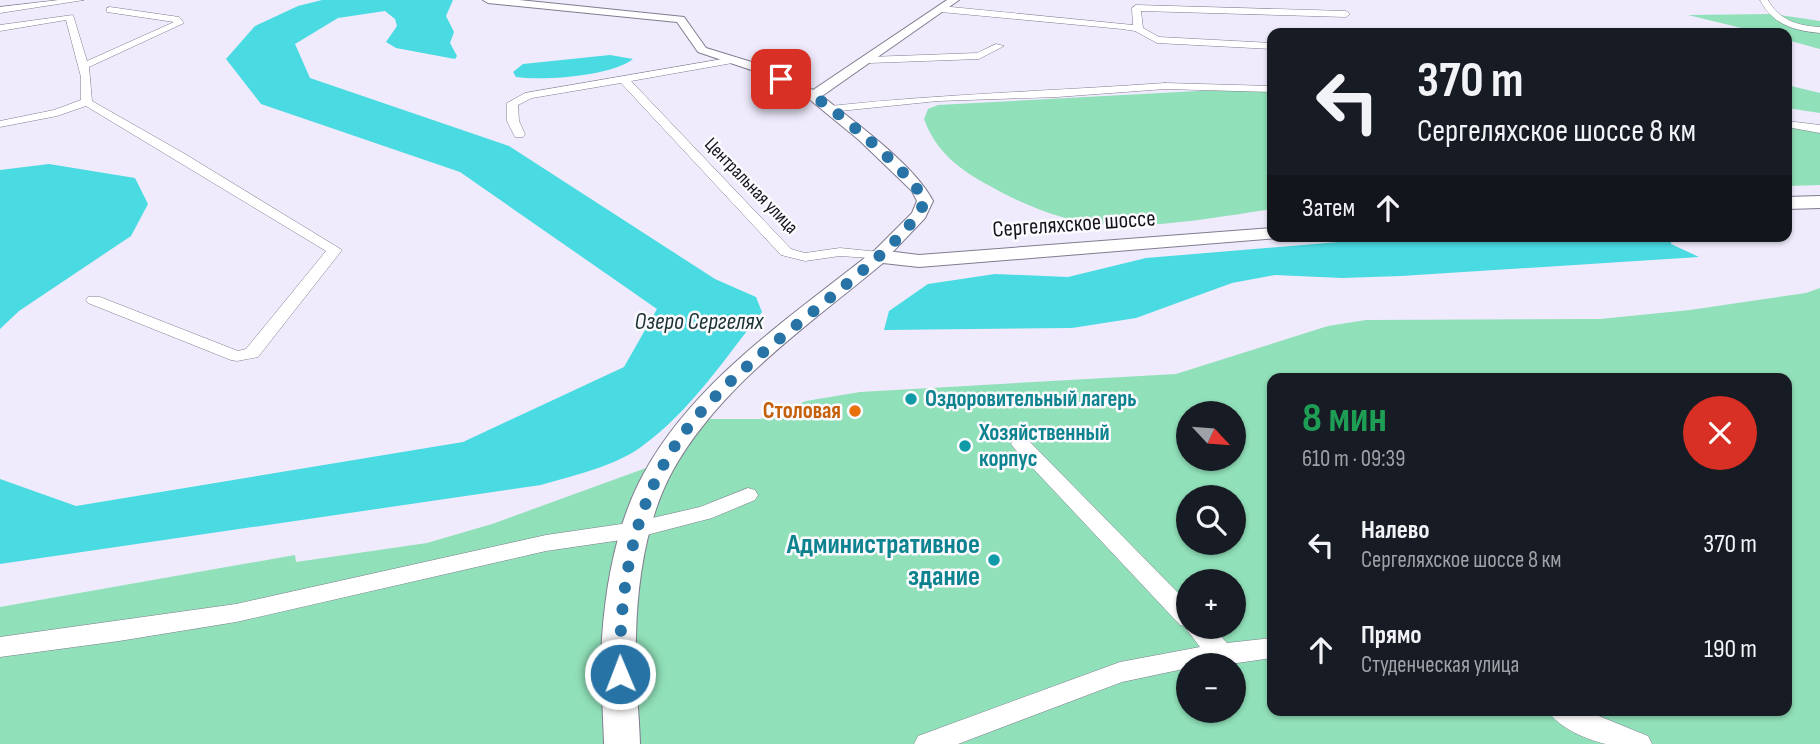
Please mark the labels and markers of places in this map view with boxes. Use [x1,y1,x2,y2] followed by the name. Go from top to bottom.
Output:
[751,49,811,109] pin
[925,385,1137,413] place label: Оздоровительный лагерь
[903,391,919,407] marker: Оздоровительный лагерь
[763,397,841,425] place label: Столовая
[847,403,863,419] marker: Столовая
[978,419,1109,473] place label: Хозяйственный корпус
[957,438,973,454] marker: Хозяйственный корпус
[786,528,980,593] place label: Административное здание
[986,552,1002,568] marker: Административное здание

